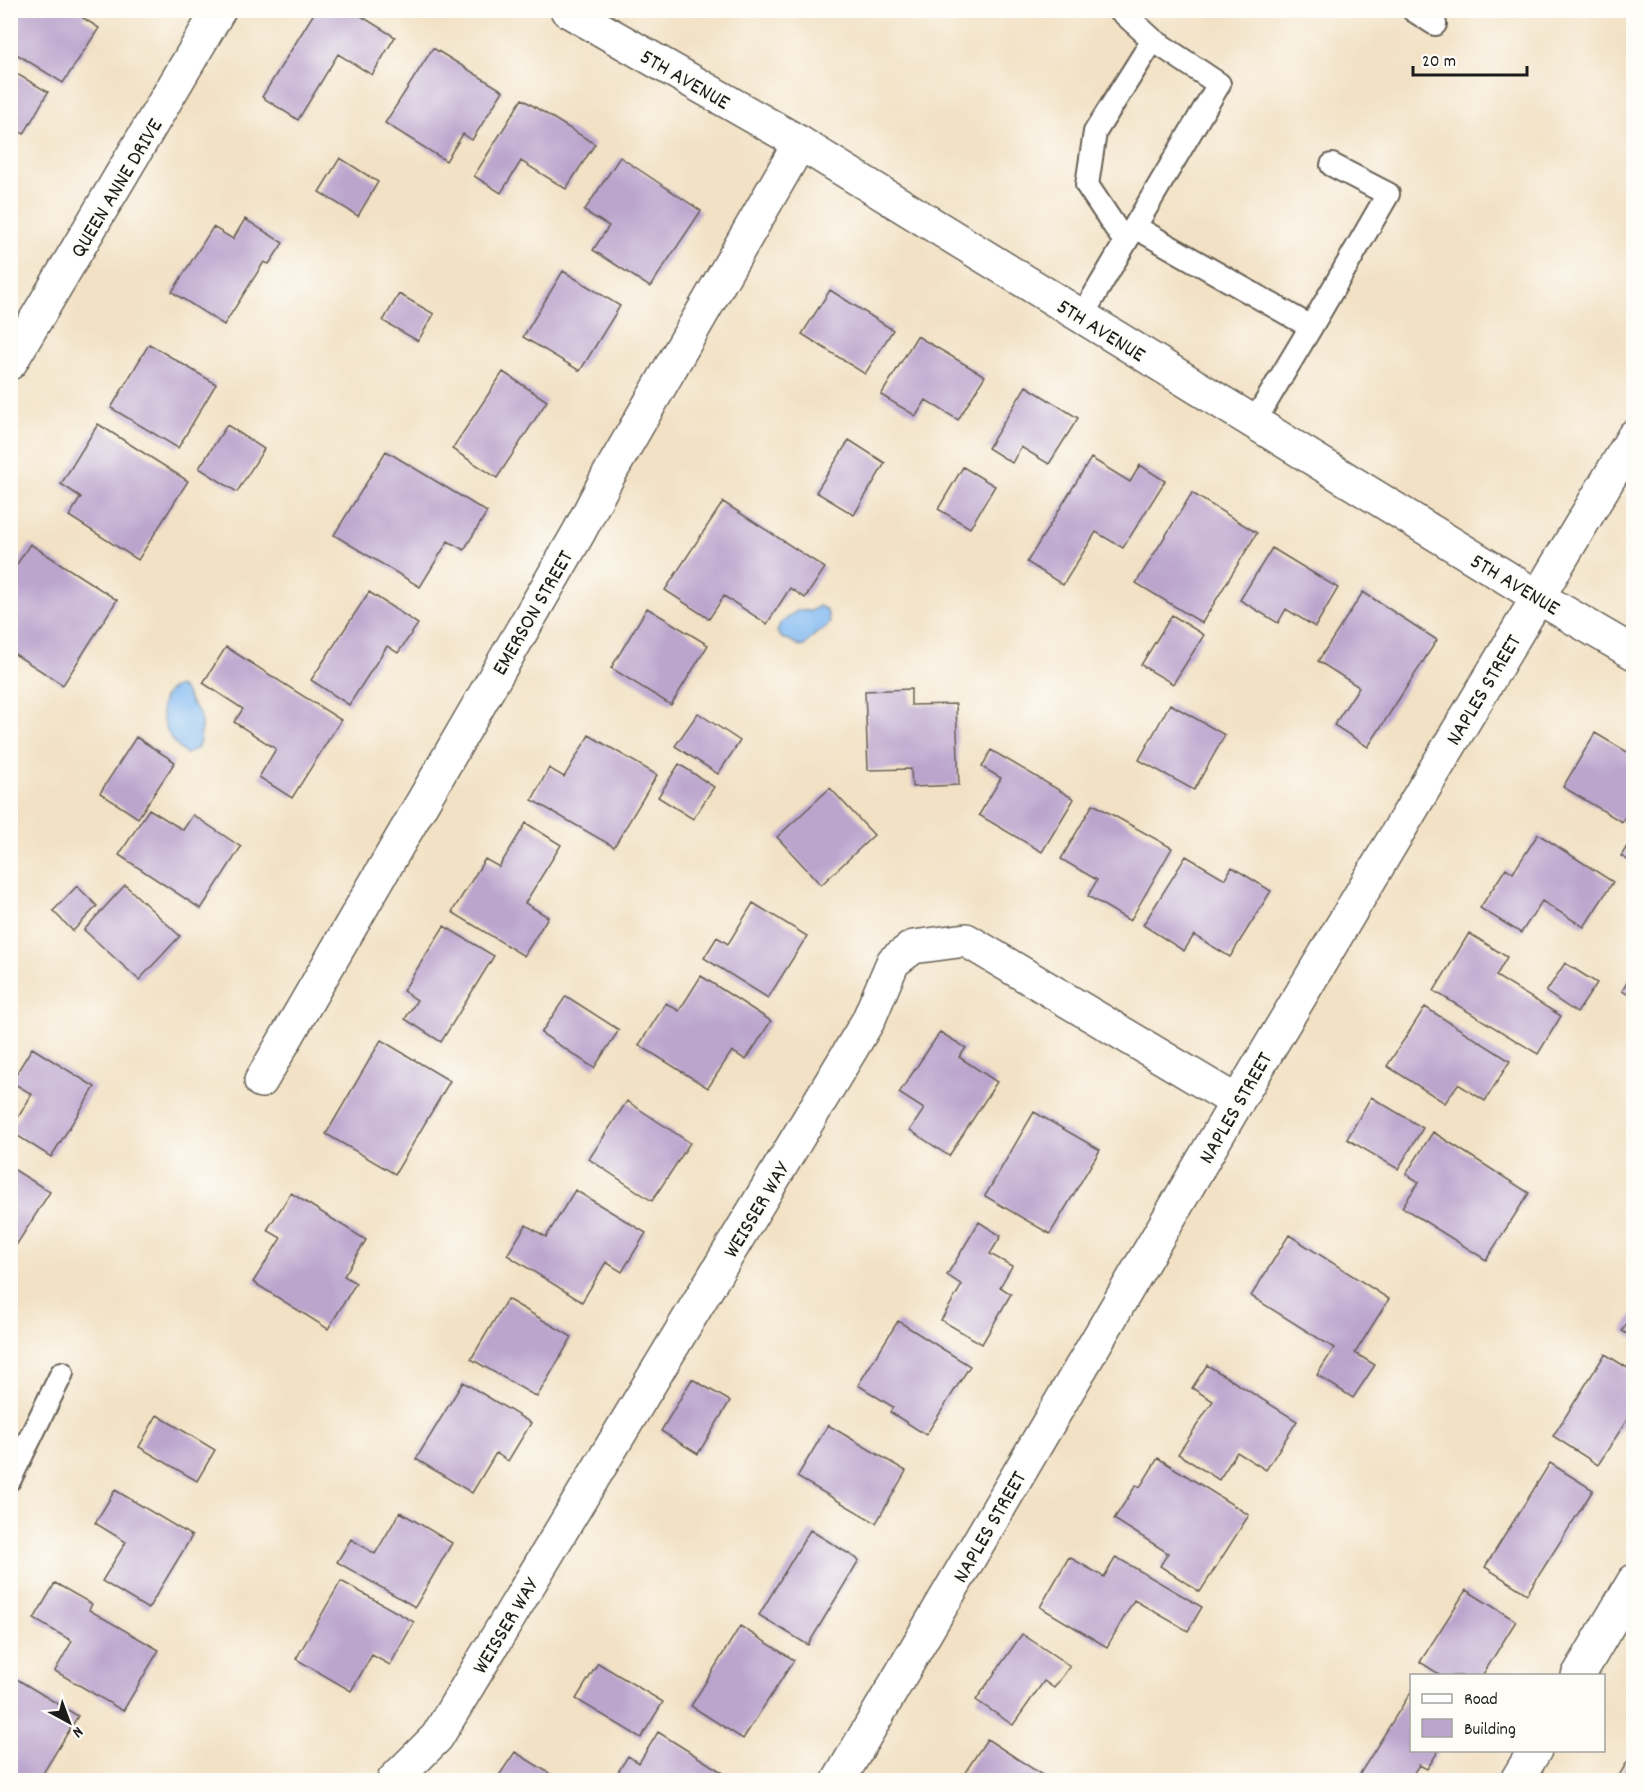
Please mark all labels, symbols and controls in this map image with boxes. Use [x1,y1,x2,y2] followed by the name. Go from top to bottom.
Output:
[1413,39,1527,77] scale bar
[633,43,735,119] street label: 5TH AVENUE
[1422,50,1456,75] text: 20 m
[64,113,172,264] street label: QUEEN ANNE DRIVE
[1050,293,1150,371] street label: 5TH AVENUE
[486,545,583,682] street label: EMERSON STREET
[1464,547,1565,625] street label: 5TH AVENUE
[1440,629,1530,752] street label: NAPLES STREET
[1192,1047,1282,1170] street label: NAPLES STREET
[717,1156,799,1265] street label: WEISSER WAY
[946,1466,1036,1589] street label: NAPLES STREET
[466,1572,548,1681] street label: WEISSER WAY
[1410,1674,1605,1752] legend
[1464,1688,1498,1713] text: Road
[39,1692,99,1752] north arrow
[1464,1718,1516,1743] text: Building
[67,1720,88,1743] text: N

